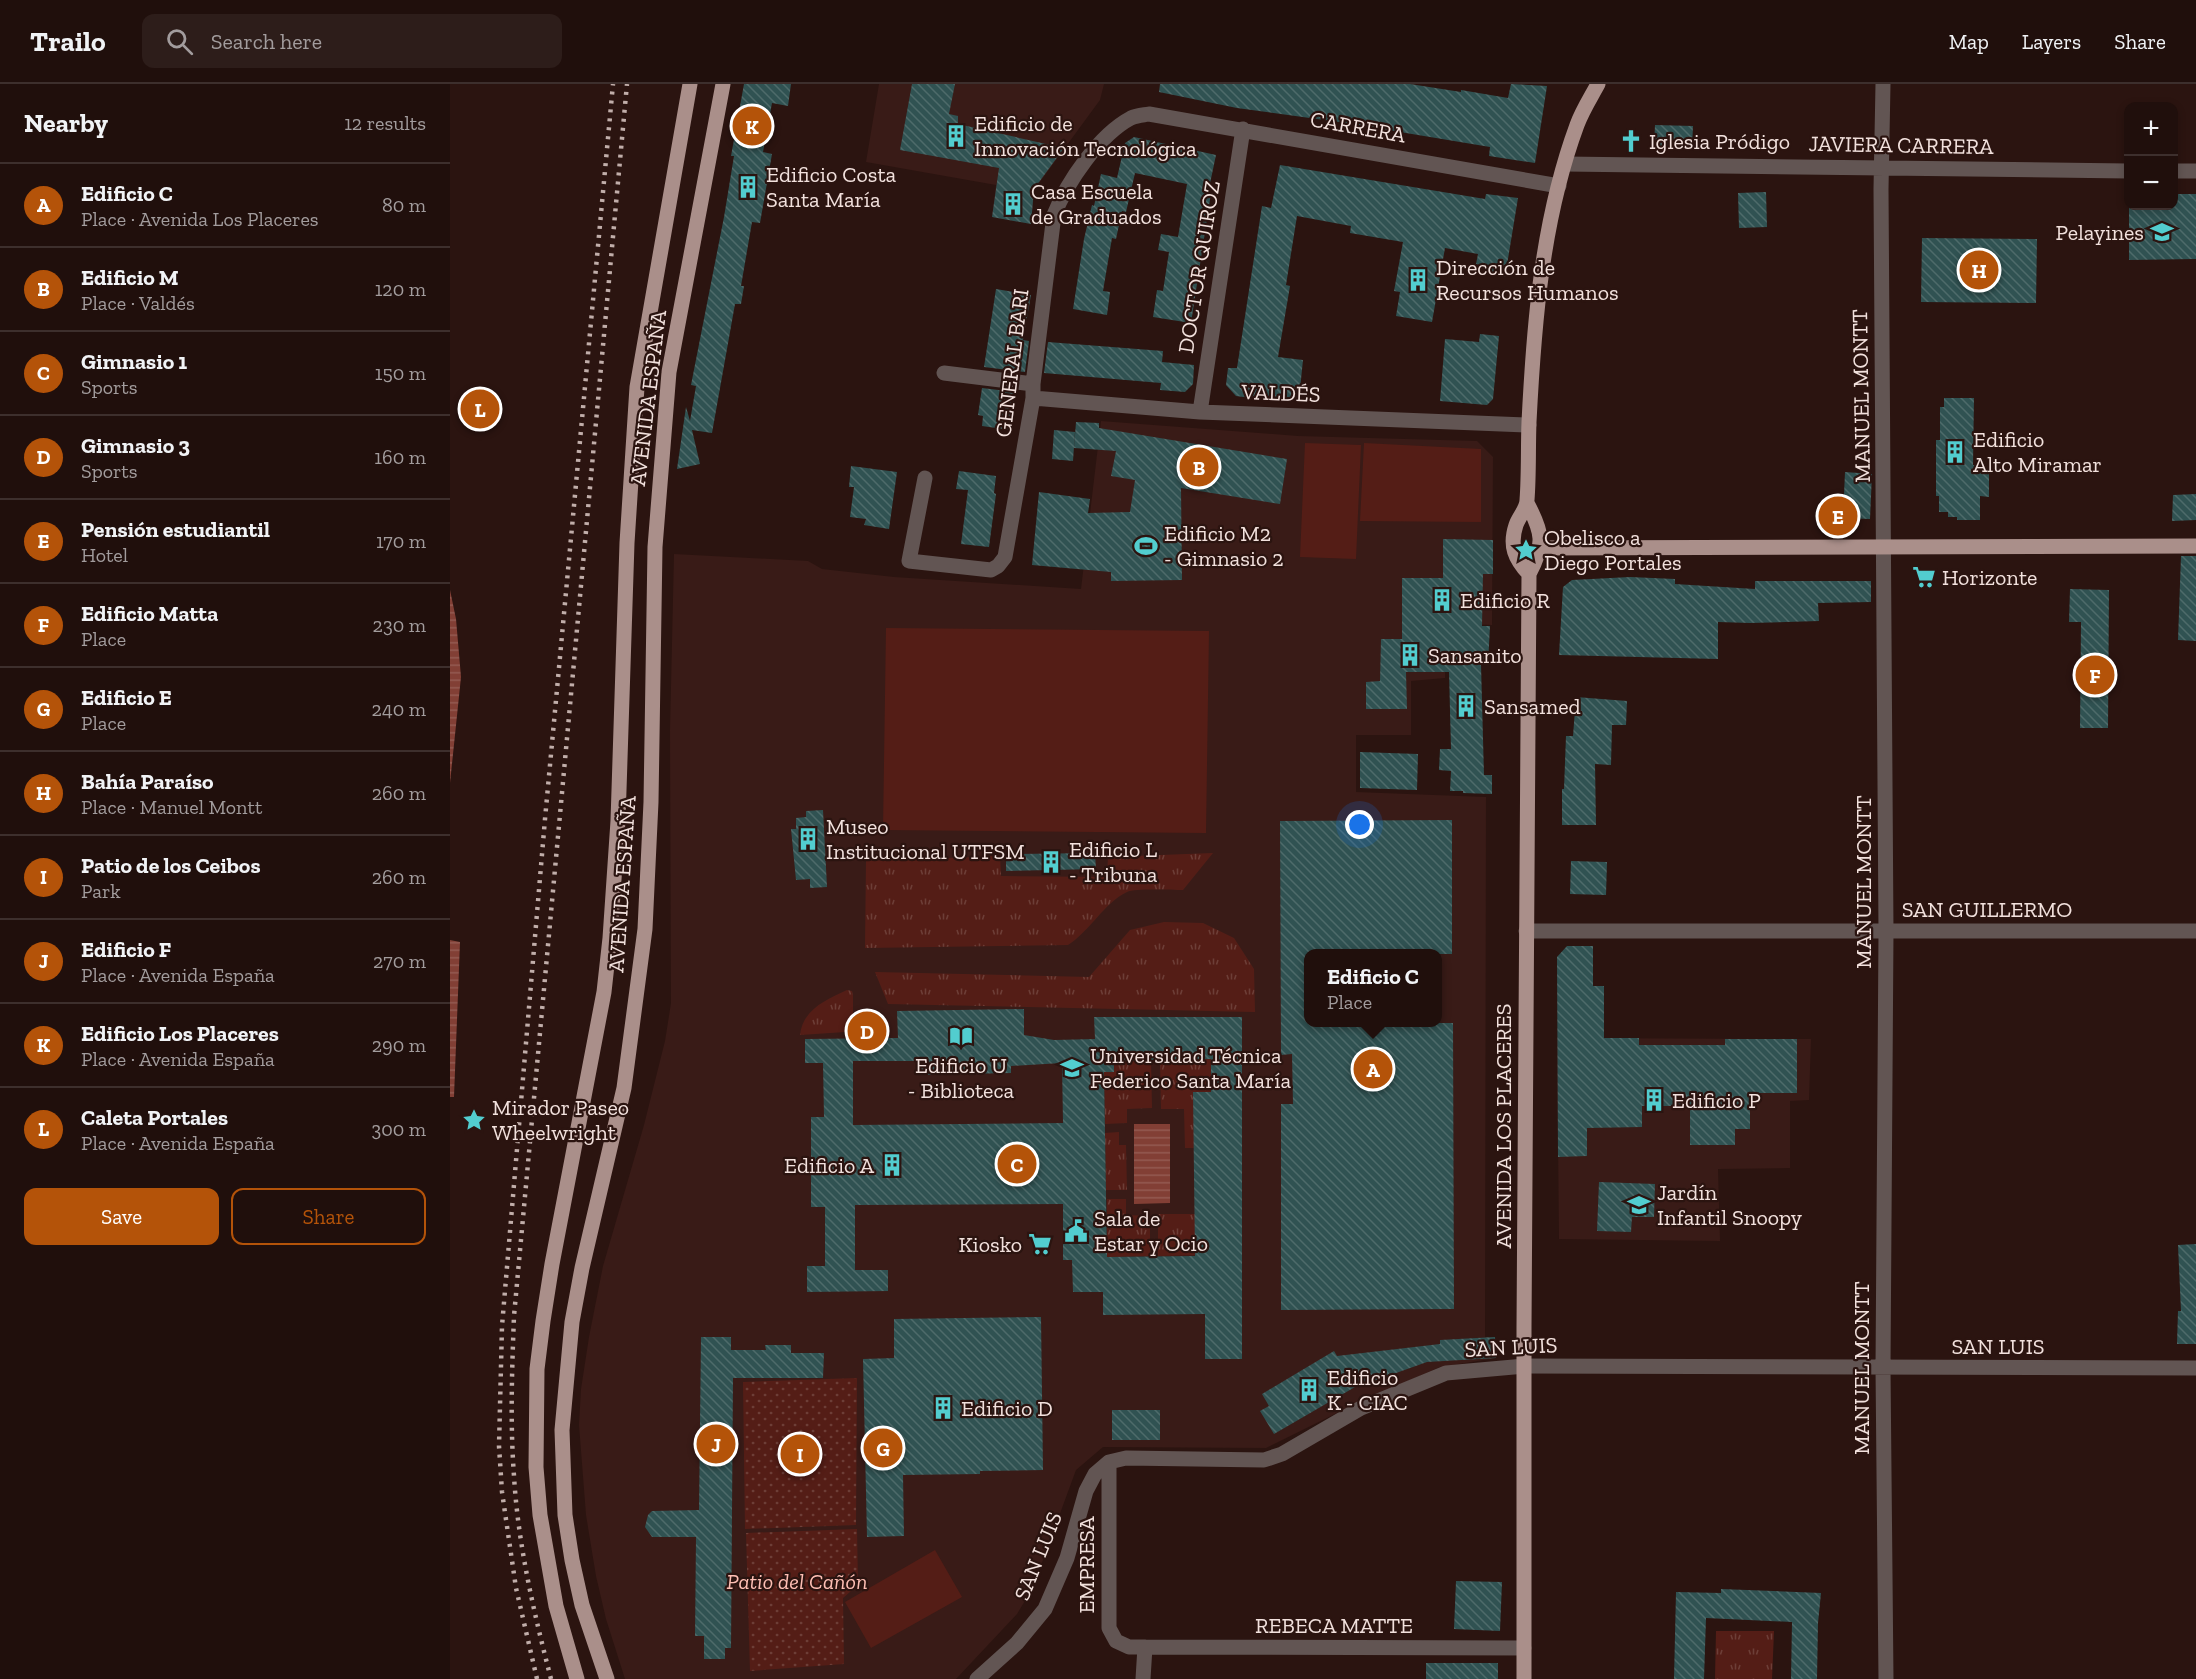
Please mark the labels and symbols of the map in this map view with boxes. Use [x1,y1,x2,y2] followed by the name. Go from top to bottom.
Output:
[732,104,772,148] pin: K
[1308,105,1409,149] street label: CARRERA
[974,110,1197,162] place label: Edificio de Innovación Tecnológica
[943,123,969,149] building icon: Edificio de Innovación Tecnológica
[1618,128,1644,154] church icon: Iglesia Pródigo
[1649,128,1790,155] place label: Iglesia Pródigo
[1808,130,1994,160] street label: JAVIERA CARRERA
[766,161,897,213] place label: Edificio Costa Santa María
[735,174,761,200] building icon: Edificio Costa Santa María
[1031,178,1162,230] place label: Casa Escuela de Graduados
[1172,179,1226,355] street label: DOCTOR QUIROZ
[1000,191,1026,217] building icon: Casa Escuela de Graduados
[2056,219,2144,246] place label: Pelayines
[2149,219,2175,245] school or university icon: Pelayines
[1960,248,1999,292] pin: H
[1436,254,1619,306] place label: Dirección de Recursos Humanos
[1405,267,1431,293] building icon: Dirección de Recursos Humanos
[989,287,1035,439] street label: GENERAL BARI
[624,308,672,488] street label: AVENIDA ESPAÑA
[1846,309,1876,483] street label: MANUEL MONTT
[1240,378,1321,408] street label: VALDÉS
[460,386,500,432] pin: L
[1973,426,2102,478] place label: Edificio Alto Miramar
[1942,439,1968,465] building icon: Edificio Alto Miramar
[1180,444,1218,490] pin: B
[1818,494,1858,538] pin: E
[1164,520,1284,572] place label: Edificio M2 - Gimnasio 2
[1544,524,1682,576] place label: Obelisco a Diego Portales
[1133,533,1159,559] sports icon: Edificio M2 - Gimnasio 2
[1513,537,1539,563] place icon: Obelisco a Diego Portales
[1911,564,1937,590] supermarket icon: Horizonte
[1942,564,2037,591] place label: Horizonte
[1429,587,1455,613] building icon: Edificio R
[1460,587,1550,614] place label: Edificio R
[1397,642,1423,668] building icon: Sansanito
[1428,642,1521,669] place label: Sansanito
[2076,652,2114,698] pin: F
[1453,693,1479,719] building icon: Sansamed
[1484,693,1581,720] place label: Sansamed
[602,794,642,973] street label: AVENIDA ESPAÑA
[1850,795,1877,969] street label: MANUEL MONTT
[1345,810,1374,839] your location
[826,813,1025,865] place label: Museo Institucional UTFSM
[795,826,821,852] building icon: Museo Institucional UTFSM
[1069,836,1158,888] place label: Edificio L - Tribuna
[1038,849,1064,875] building icon: Edificio L - Tribuna
[1902,896,2072,923] street label: SAN GUILLERMO
[1490,1004,1517,1248] street label: AVENIDA LOS PLACERES
[848,1008,886,1054] pin: D
[948,1023,974,1049] library icon: Edificio U - Biblioteca
[1090,1042,1291,1094] place label: Universidad Técnica Federico Santa María
[1354,1046,1392,1092] pin: A
[908,1052,1015,1104] place label: Edificio U - Biblioteca
[1059,1055,1085,1081] school or university icon: Universidad Técnica Federico Santa María
[1641,1087,1667,1113] building icon: Edificio P
[1672,1087,1761,1114] place label: Edificio P
[492,1094,629,1146] place label: Mirador Paseo Wheelwright
[461,1107,487,1133] place icon: Mirador Paseo Wheelwright
[998,1142,1036,1186] pin: C
[784,1152,875,1179] place label: Edificio A
[879,1152,905,1178] building icon: Edificio A
[1657,1179,1803,1231] place label: Jardín Infantil Snoopy
[1626,1192,1652,1218] school or university icon: Jardín Infantil Snoopy
[1094,1205,1208,1257] place label: Sala de Estar y Ocio
[1063,1218,1089,1244] public building icon: Sala de Estar y Ocio
[958,1231,1022,1258] place label: Kiosko
[1027,1231,1053,1257] supermarket icon: Kiosko
[1848,1281,1875,1455] street label: MANUEL MONTT
[1464,1331,1558,1363] street label: SAN LUIS
[1952,1333,2044,1360] street label: SAN LUIS
[1327,1364,1408,1416] place label: Edificio K - CIAC
[1296,1377,1322,1403] building icon: Edificio K - CIAC
[930,1395,956,1421] building icon: Edificio D
[961,1395,1053,1422] place label: Edificio D
[696,1422,736,1466] pin: J
[864,1426,902,1470] pin: G
[780,1432,820,1476] pin: I
[1008,1508,1068,1604] street label: SAN LUIS
[1073,1516,1100,1613] street label: EMPRESA
[726,1568,868,1595] park label: Patio del Cañón
[1255,1612,1413,1639] street label: REBECA MATTE

